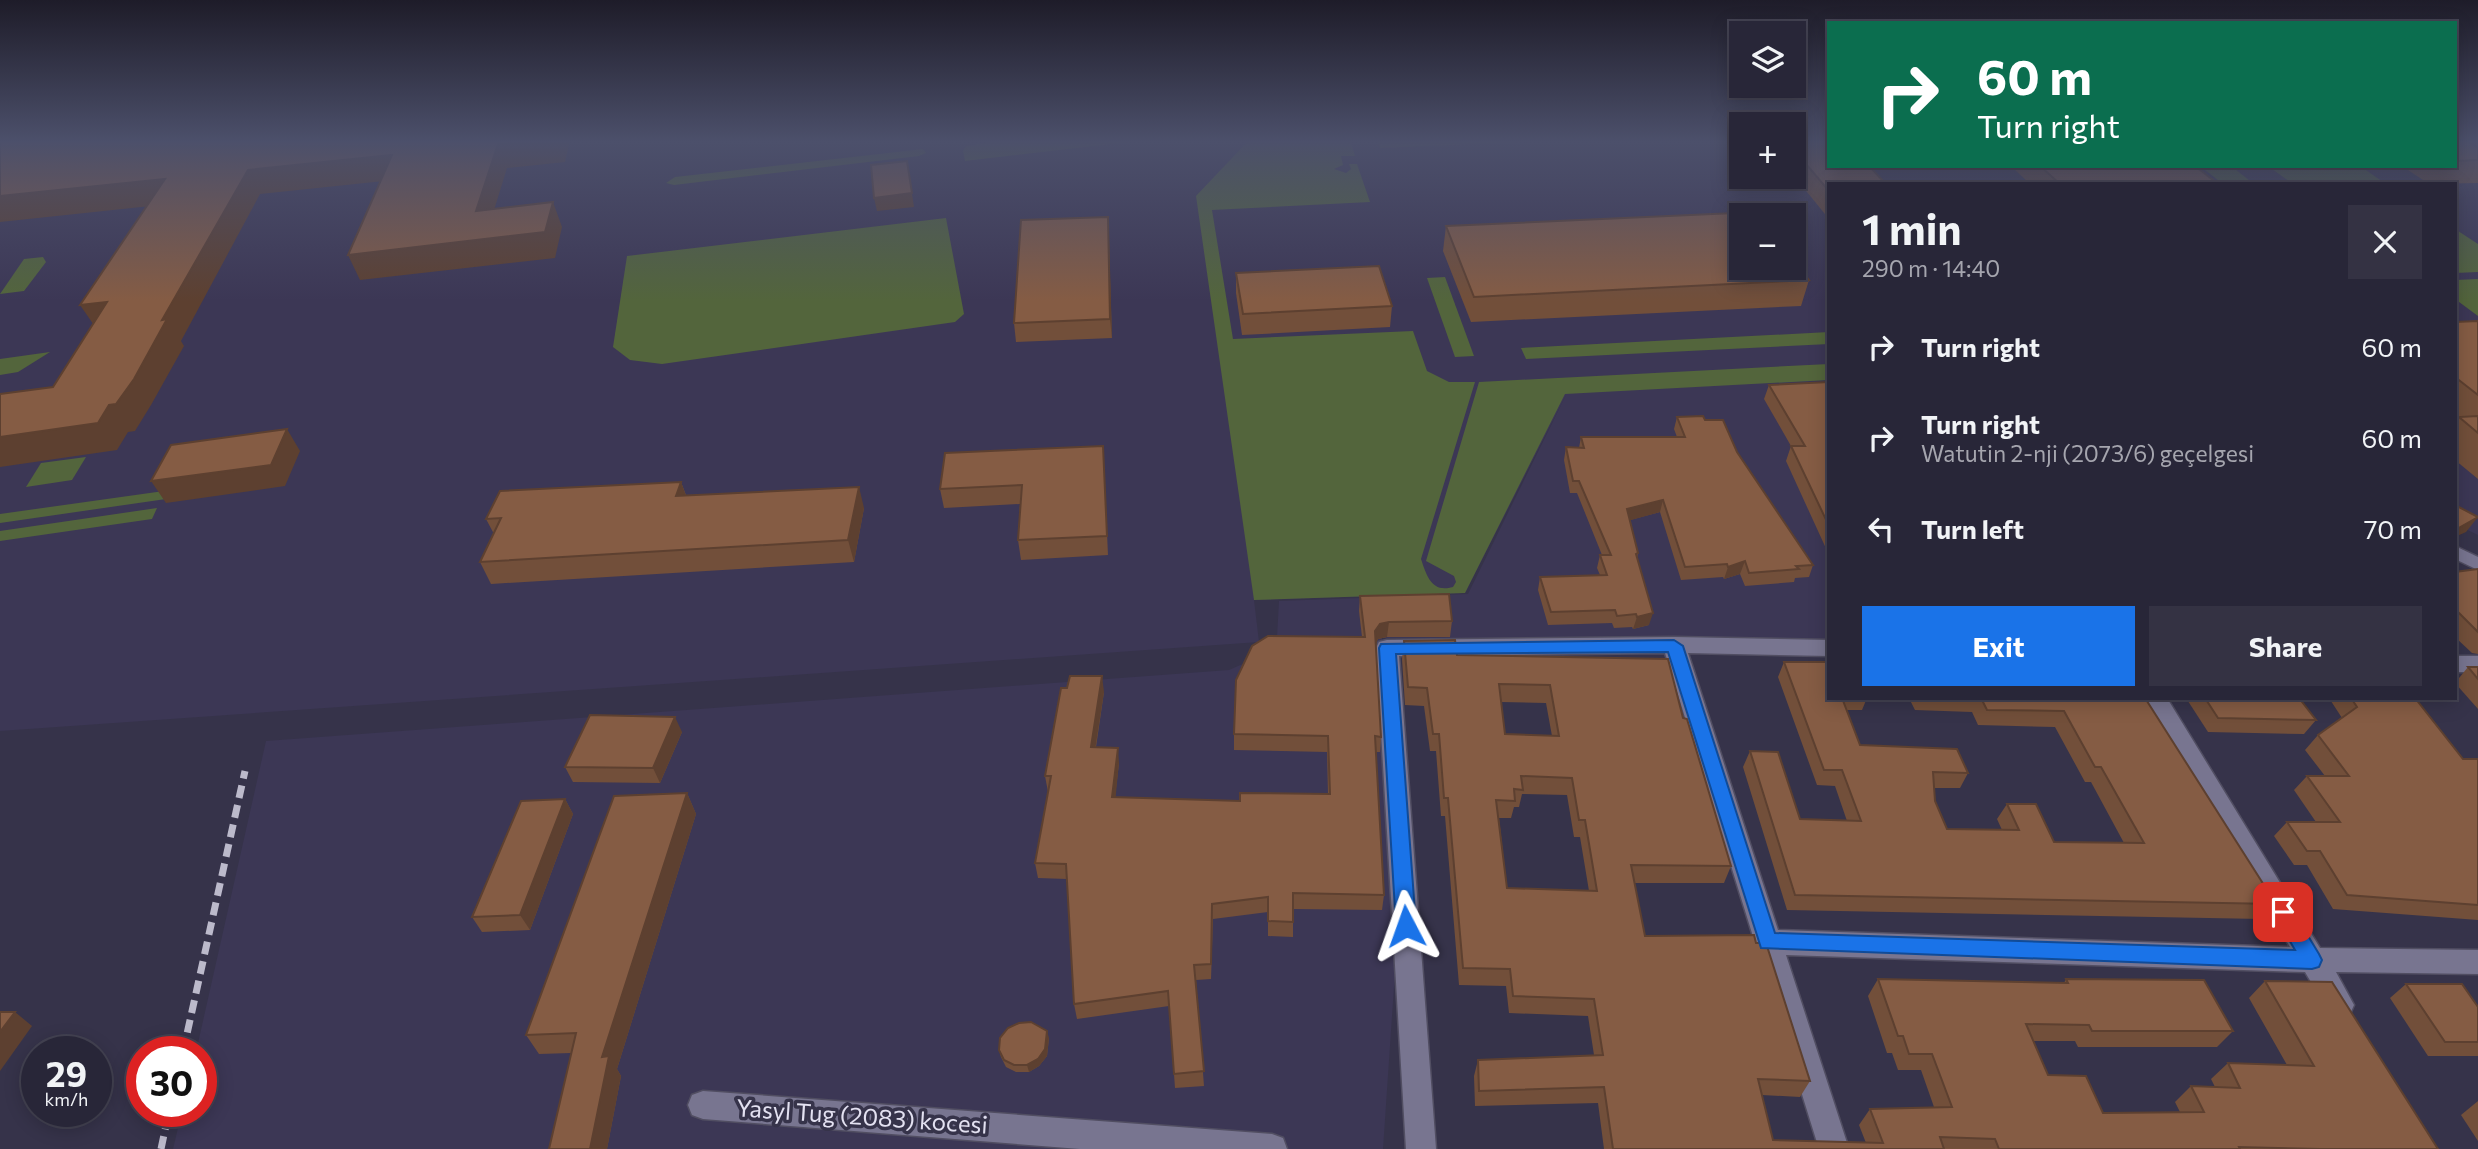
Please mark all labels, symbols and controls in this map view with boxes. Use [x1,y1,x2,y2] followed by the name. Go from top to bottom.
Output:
[1729,21,1806,280] map controls
[1729,21,1806,98] button: layers
[1977,45,2092,105] text: 60 m
[1862,49,1953,140] icon: right
[1977,105,2120,145] text: Turn right
[1729,112,1806,189] button: +
[1862,202,1962,254] text: 1 min
[1729,203,1806,280] button: −
[2348,205,2422,279] button: close
[1862,254,2000,282] text: 290 m · 14:40
[1862,328,1900,366] icon: right
[1921,331,2040,362] text: Turn right
[2362,331,2422,362] text: 60 m
[1921,408,2040,439] text: Turn right
[1862,419,1900,457] icon: right
[2362,422,2422,453] text: 60 m
[1921,439,2254,467] text: Watutin 2-nji (2073/6) geçelgesi
[1862,510,1900,548] icon: left
[1921,513,2024,544] text: Turn left
[2364,513,2422,544] text: 70 m
[1862,606,2135,686] button: Exit
[2149,606,2422,686] button: Share
[2253,882,2313,942] pin
[1369,889,1443,963] position arrow
[2264,893,2302,931] icon: arrive
[126,1036,217,1127] speed limit sign: 30
[46,1051,87,1094] text: 29
[45,1088,88,1110] text: km/h
[735,1092,989,1139] street label: Yasyl Tug (2083) kocesi

